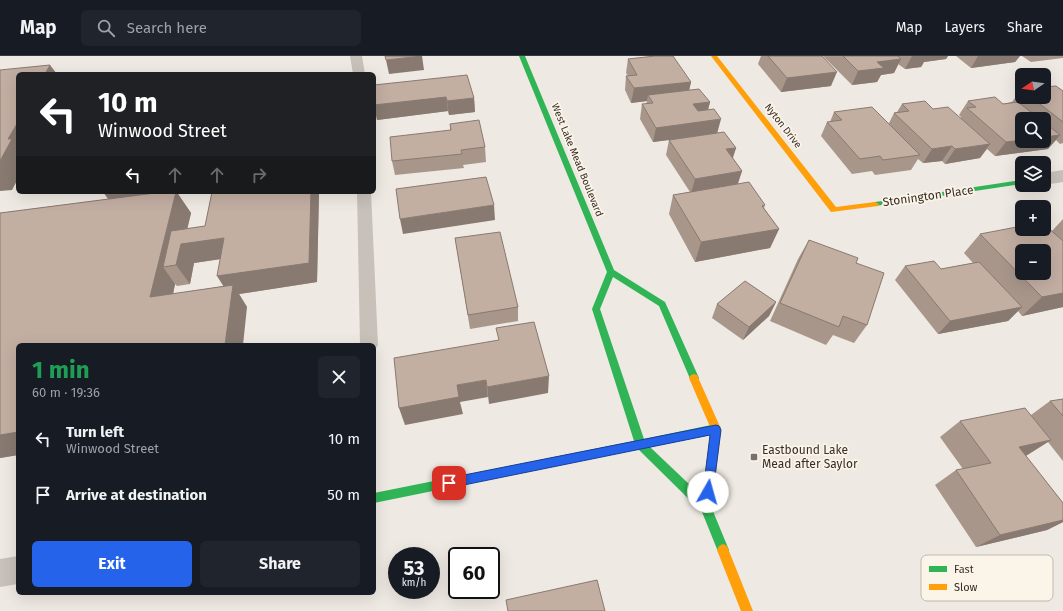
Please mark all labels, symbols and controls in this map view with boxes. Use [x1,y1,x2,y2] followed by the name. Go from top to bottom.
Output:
[81,10,361,46] search box
[20,16,57,39] text: Map
[95,17,117,39] icon: search
[127,19,207,37] text: Search here
[896,19,922,36] text: Map
[944,19,985,36] text: Layers
[1007,19,1043,36] text: Share
[1015,68,1051,104] north arrow
[1015,68,1051,280] map controls
[98,86,158,119] text: 10 m
[32,88,84,140] icon: left
[762,101,804,151] street label: Nyton Drive
[549,102,605,218] street label: West Lake Mead Boulevard
[1015,112,1051,148] button: search
[98,120,227,142] text: Winwood Street
[1015,156,1051,192] button: layers
[122,164,144,186] icon: left
[164,164,186,186] icon: ahead
[206,164,228,186] icon: ahead
[248,164,270,186] icon: right
[882,183,974,209] street label: Stonington Place
[1015,200,1051,236] button: +
[1015,244,1051,280] button: −
[32,356,90,384] text: 1 min
[318,356,360,398] button: close
[32,385,100,400] text: 60 m · 19:36
[66,423,124,441] text: Turn left
[32,428,54,450] icon: left
[328,430,360,448] text: 10 m
[66,441,159,456] text: Winwood Street
[762,443,858,471] place label: Eastbound Lake Mead after Saylor
[749,452,759,462] marker: Eastbound Lake Mead after Saylor
[432,466,466,500] pin
[687,471,729,513] position arrow
[438,472,460,494] icon: arrive
[32,484,54,506] icon: arrive
[66,486,207,504] text: Arrive at destination
[327,486,360,504] text: 50 m
[32,541,192,587] button: Exit
[200,541,360,587] button: Share
[448,547,500,599] speed limit sign: 60
[921,555,1053,601] legend
[404,556,424,580] text: 53
[954,563,974,576] text: Fast
[402,577,426,589] text: km/h
[954,581,978,594] text: Slow

